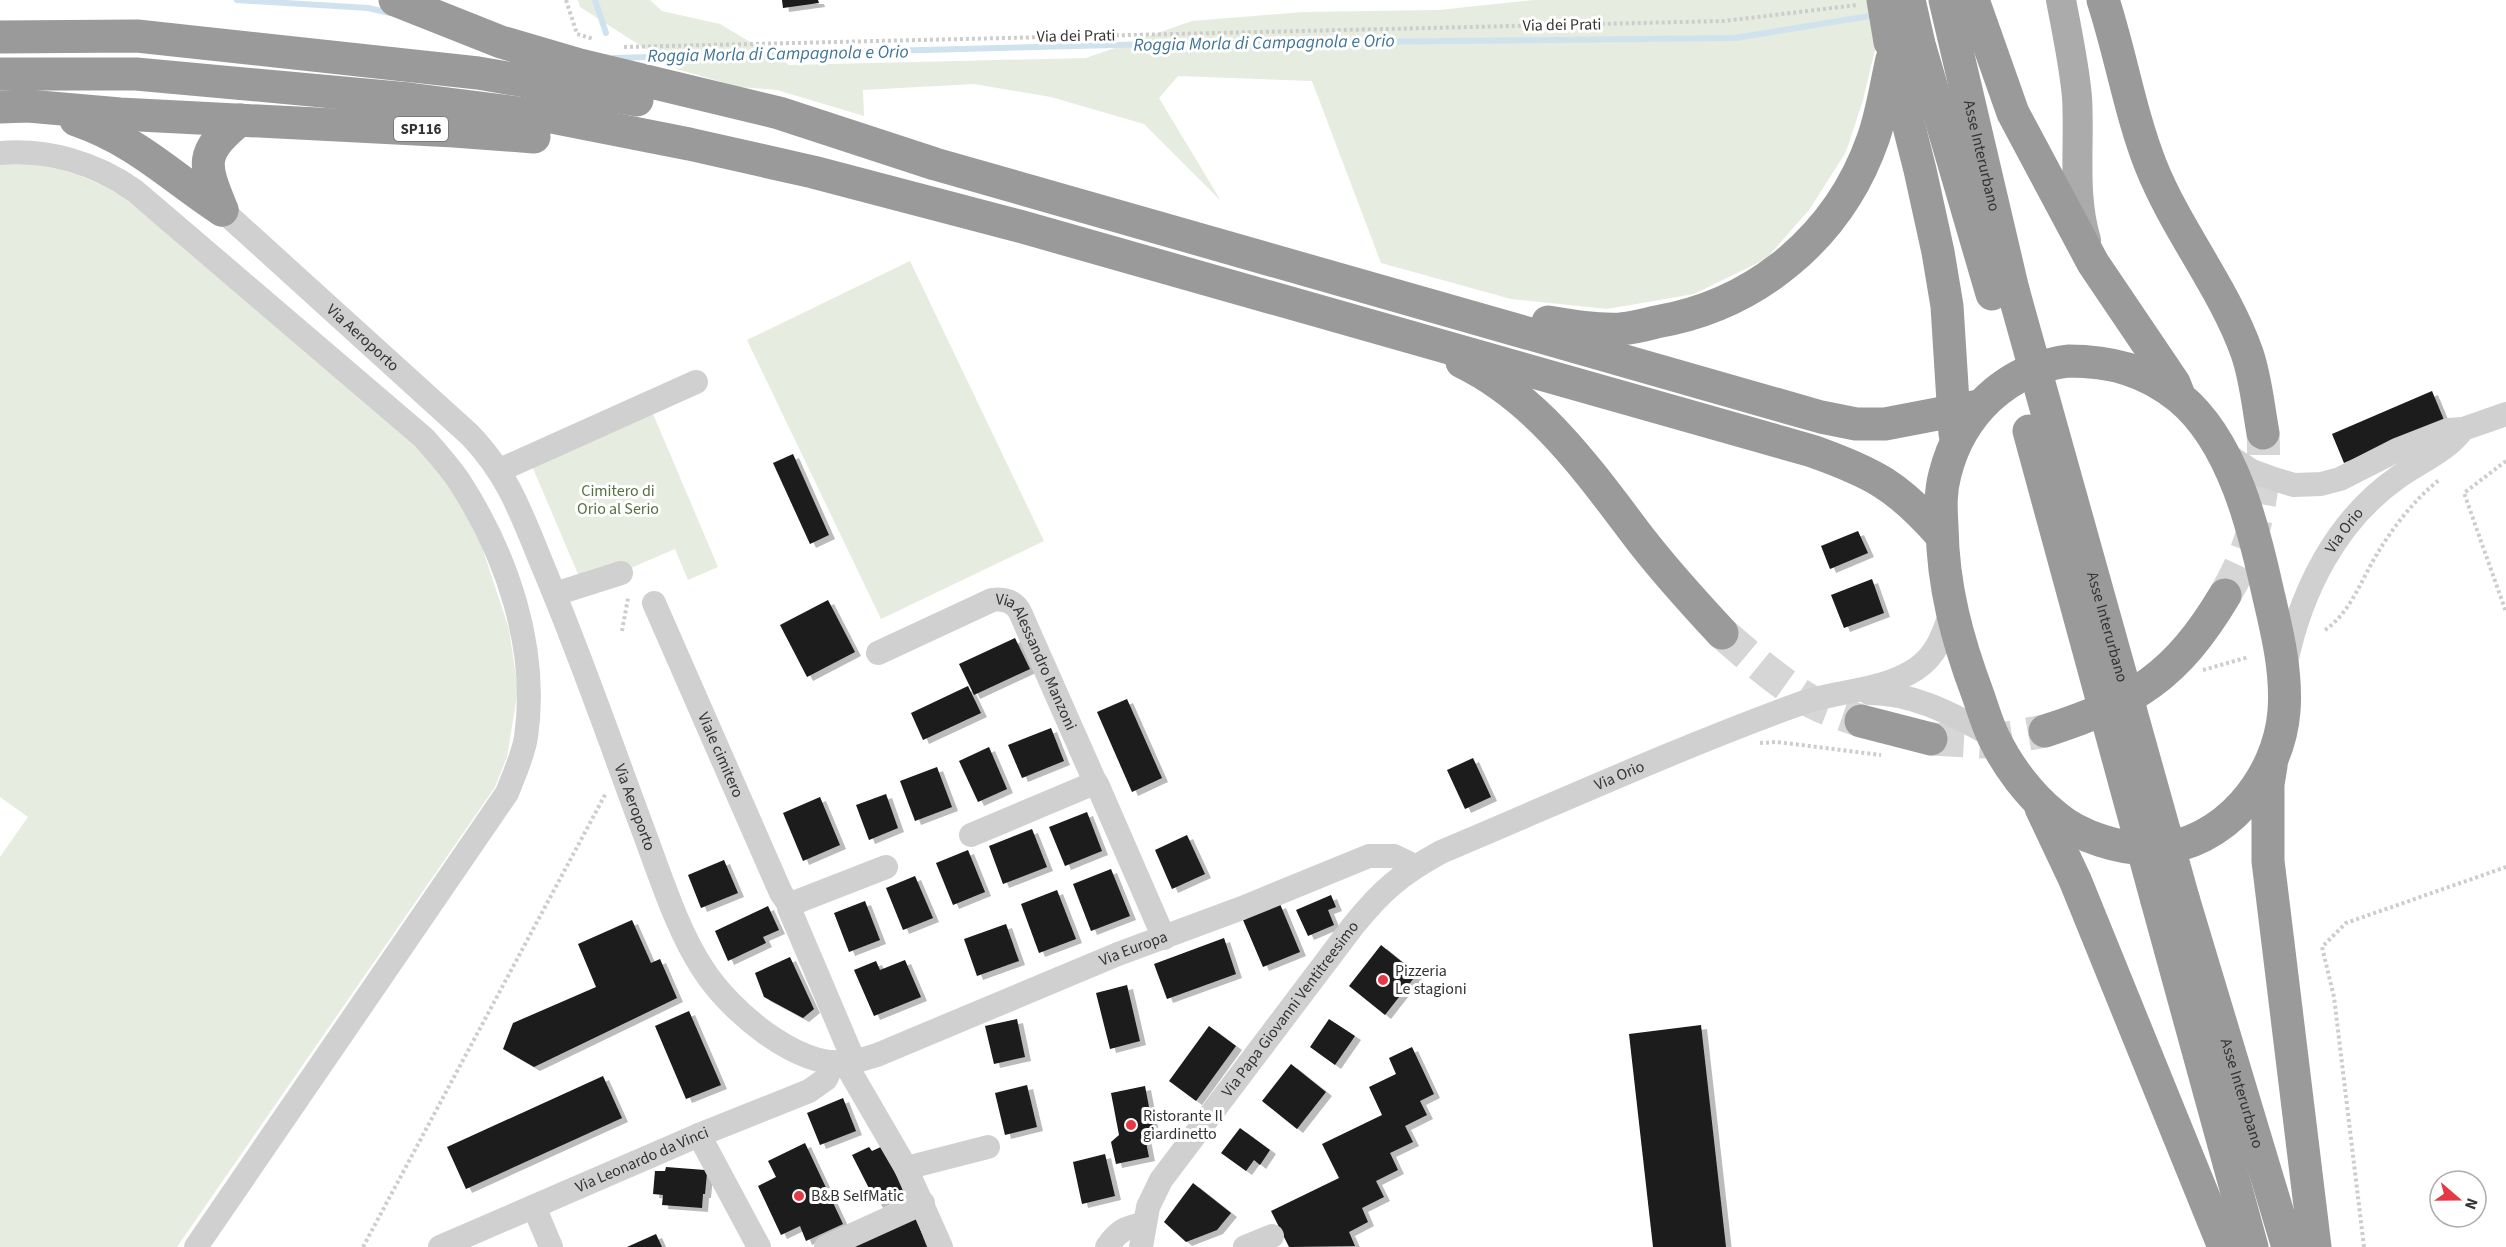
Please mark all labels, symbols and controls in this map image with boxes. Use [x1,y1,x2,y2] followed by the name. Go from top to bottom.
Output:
[1522,13,1602,37] street label: Via dei Prati
[1036,24,1116,48] street label: Via dei Prati
[1133,28,1395,58] water label: Roggia Morla di Campagnola e Orio
[647,39,909,69] water label: Roggia Morla di Campagnola e Orio
[1958,98,2005,214] street label: Asse Interurbano
[394,117,448,141] road number: SP116
[322,299,404,376] street label: Via Aeroporto
[577,480,659,520] park label: Cimitero di Orio al Serio
[2320,503,2369,558] street label: Via Orio
[2081,569,2133,685] street label: Asse Interurbano
[995,588,1082,734] street label: Via Alessandro Manzoni
[692,709,749,801] street label: Viale cimitero
[1591,755,1648,796] street label: Via Orio
[609,761,661,854] street label: Via Aeroporto
[1217,916,1364,1102] street label: Via Papa Giovanni Ventitreesimo
[1096,926,1171,972] street label: Via Europa
[1395,960,1467,1000] place label: Pizzeria Le stagioni
[1376,973,1390,987] marker: Pizzeria Le stagioni
[2215,1036,2269,1151] street label: Asse Interurbano
[1143,1105,1223,1145] place label: Ristorante Il giardinetto
[1124,1118,1138,1132] marker: Ristorante Il giardinetto
[572,1121,712,1198] street label: Via Leonardo da Vinci
[2428,1169,2488,1229] north arrow
[811,1185,904,1207] place label: B&B SelfMatic
[792,1189,806,1203] marker: B&B SelfMatic
[2459,1195,2483,1213] text: N

